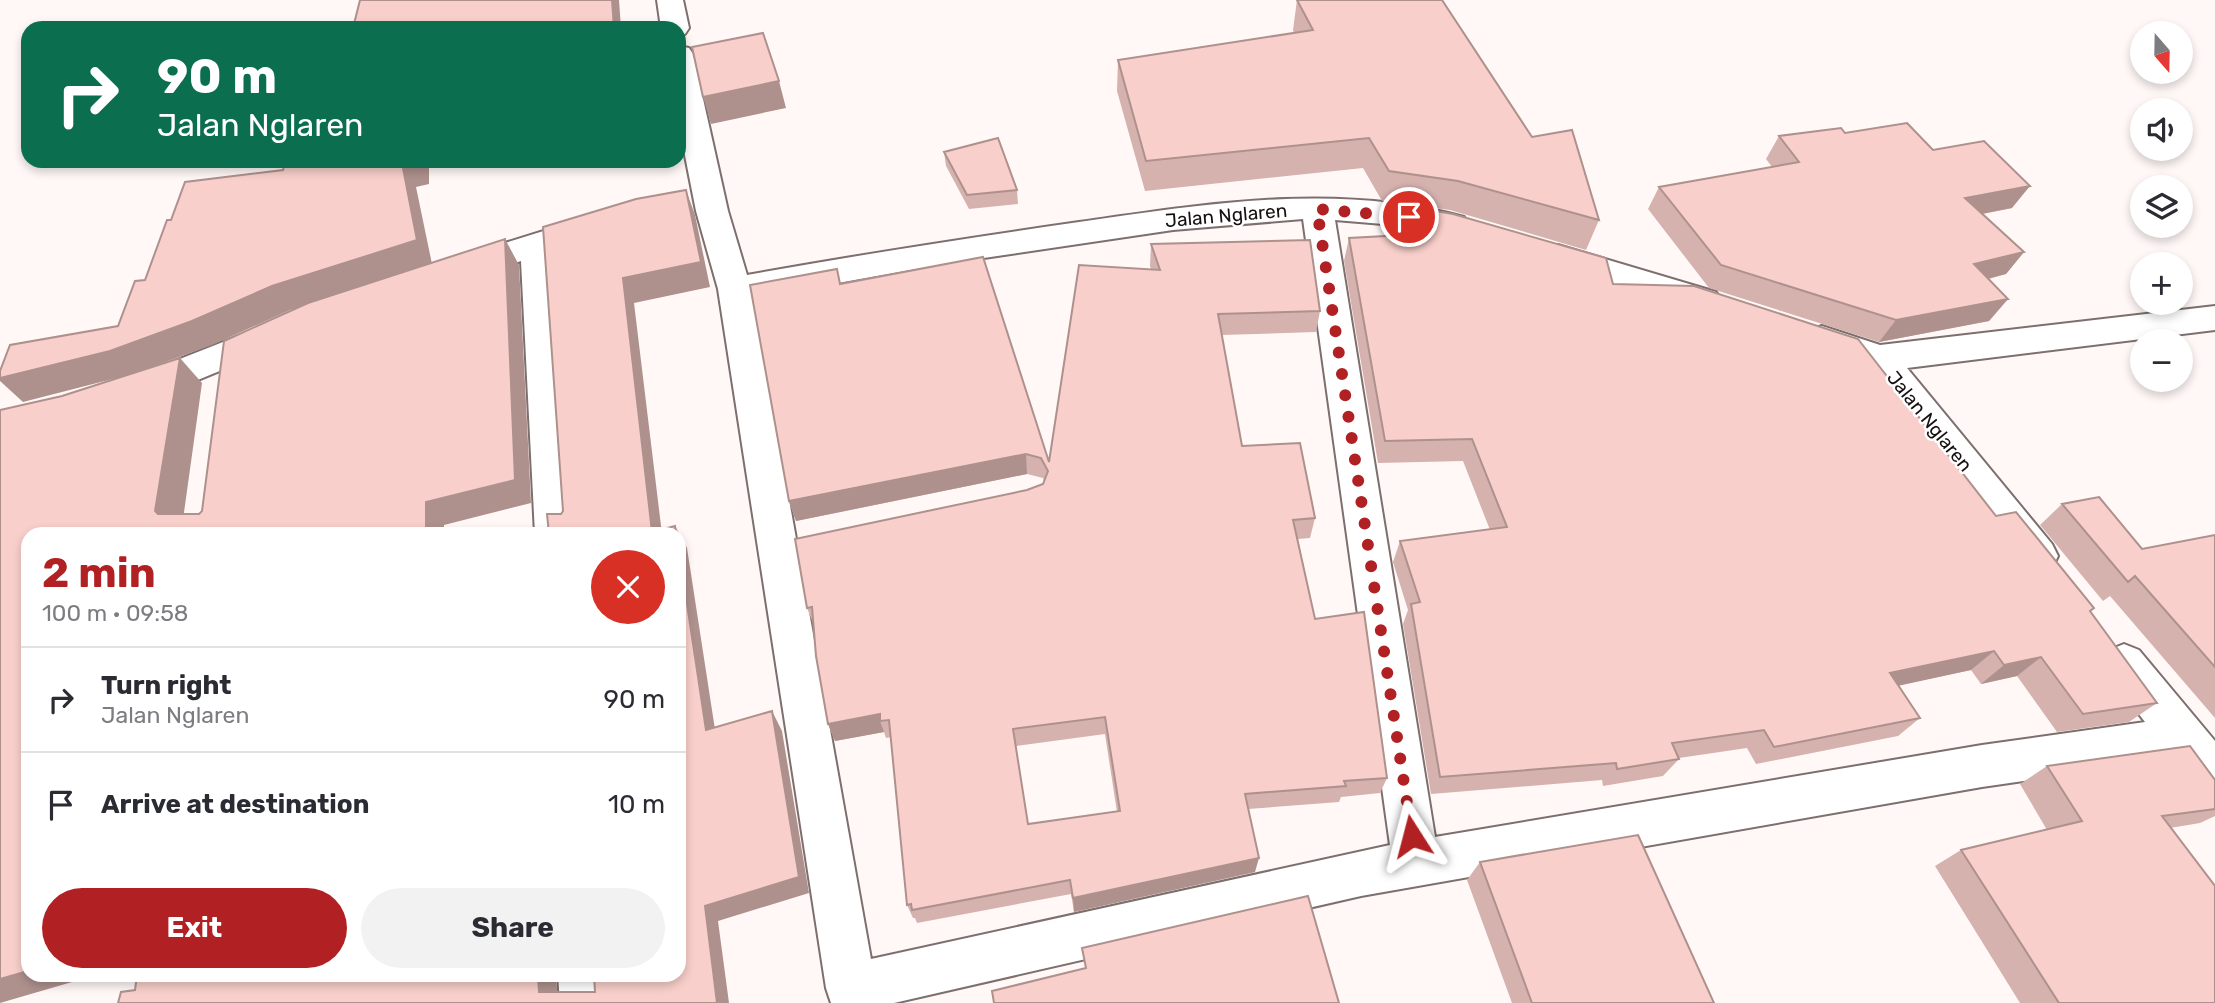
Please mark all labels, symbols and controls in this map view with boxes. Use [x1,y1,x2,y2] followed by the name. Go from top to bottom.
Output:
[2130,21,2193,84] north arrow
[2130,21,2193,392] map controls
[157,47,277,105] text: 90 m
[42,49,133,140] icon: right
[2130,98,2193,161] button: sound
[157,106,363,144] text: Jalan Nglaren
[2130,175,2193,238] button: layers
[1379,187,1439,247] pin
[1390,198,1428,236] icon: arrive
[1164,199,1288,232] street label: Jalan Nglaren
[2130,252,2193,315] button: +
[2130,329,2193,392] button: −
[1882,366,1977,476] street label: Jalan Nglaren
[42,548,156,598] text: 2 min
[591,550,665,624] button: close
[42,599,188,627] text: 100 m · 09:58
[101,670,231,701] text: Turn right
[42,681,80,719] icon: right
[604,684,665,715] text: 90 m
[101,701,249,729] text: Jalan Nglaren
[42,786,80,824] icon: arrive
[101,789,369,820] text: Arrive at destination
[608,789,665,820] text: 10 m
[1375,799,1449,873] position arrow
[42,888,347,968] button: Exit
[361,888,665,968] button: Share

